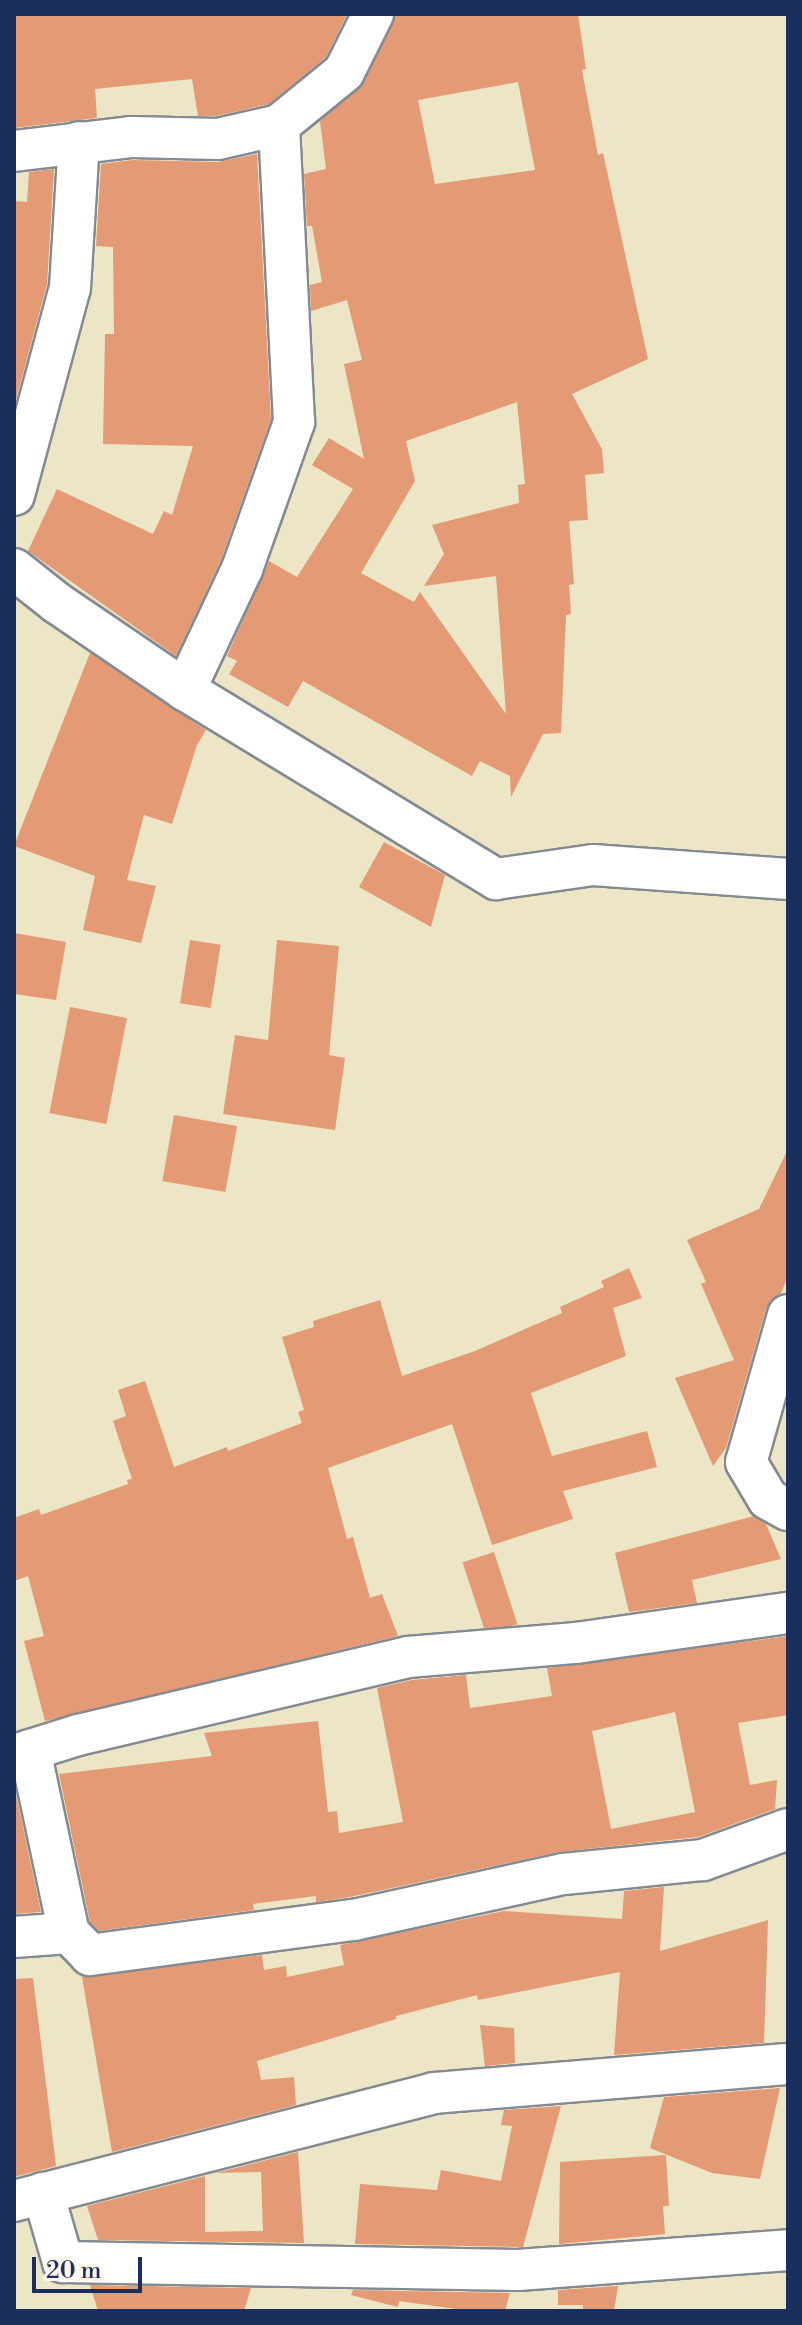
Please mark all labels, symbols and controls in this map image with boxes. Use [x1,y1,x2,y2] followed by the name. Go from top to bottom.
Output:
[36,2241,146,2291] scale bar
[46,2256,102,2286] text: 20 m

